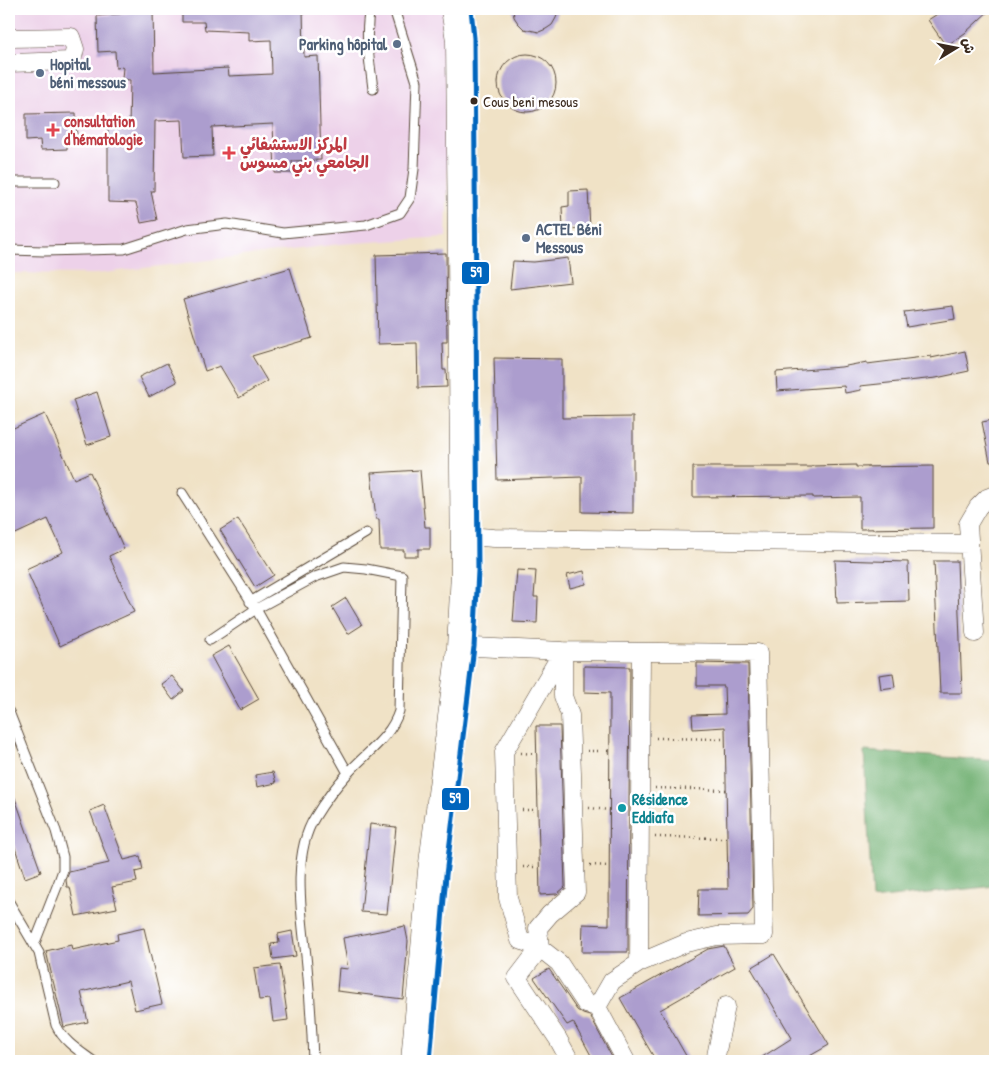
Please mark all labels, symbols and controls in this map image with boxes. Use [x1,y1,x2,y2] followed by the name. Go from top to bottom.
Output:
[932,22,982,72] north arrow
[299,33,388,56] place label: Parking hôpital
[959,36,980,55] text: ش
[391,38,403,50] marker: Parking hôpital
[50,53,127,93] place label: Hopital béni messous
[34,67,46,79] marker: Hopital béni messous
[483,91,578,112] place label: Cous beni mesous
[469,96,479,106] marker: Cous beni mesous
[64,110,143,151] place label: consultation d'hématologie
[46,123,60,137] marker: consultation d'hématologie
[240,133,369,177] place label: المركز الاستشفائي الجامعي بني مسوس
[222,146,236,160] marker: المركز الاستشفائي الجامعي بني مسوس
[536,218,602,258] place label: ACTEL Béni Messous
[520,232,532,244] marker: ACTEL Béni Messous
[461,261,490,285] line badge: 59
[470,262,482,281] text: 59
[441,787,470,811] line badge: 59
[449,788,461,807] text: 59
[632,788,688,828] place label: Résidence Eddiafa
[616,802,628,814] marker: Résidence Eddiafa

